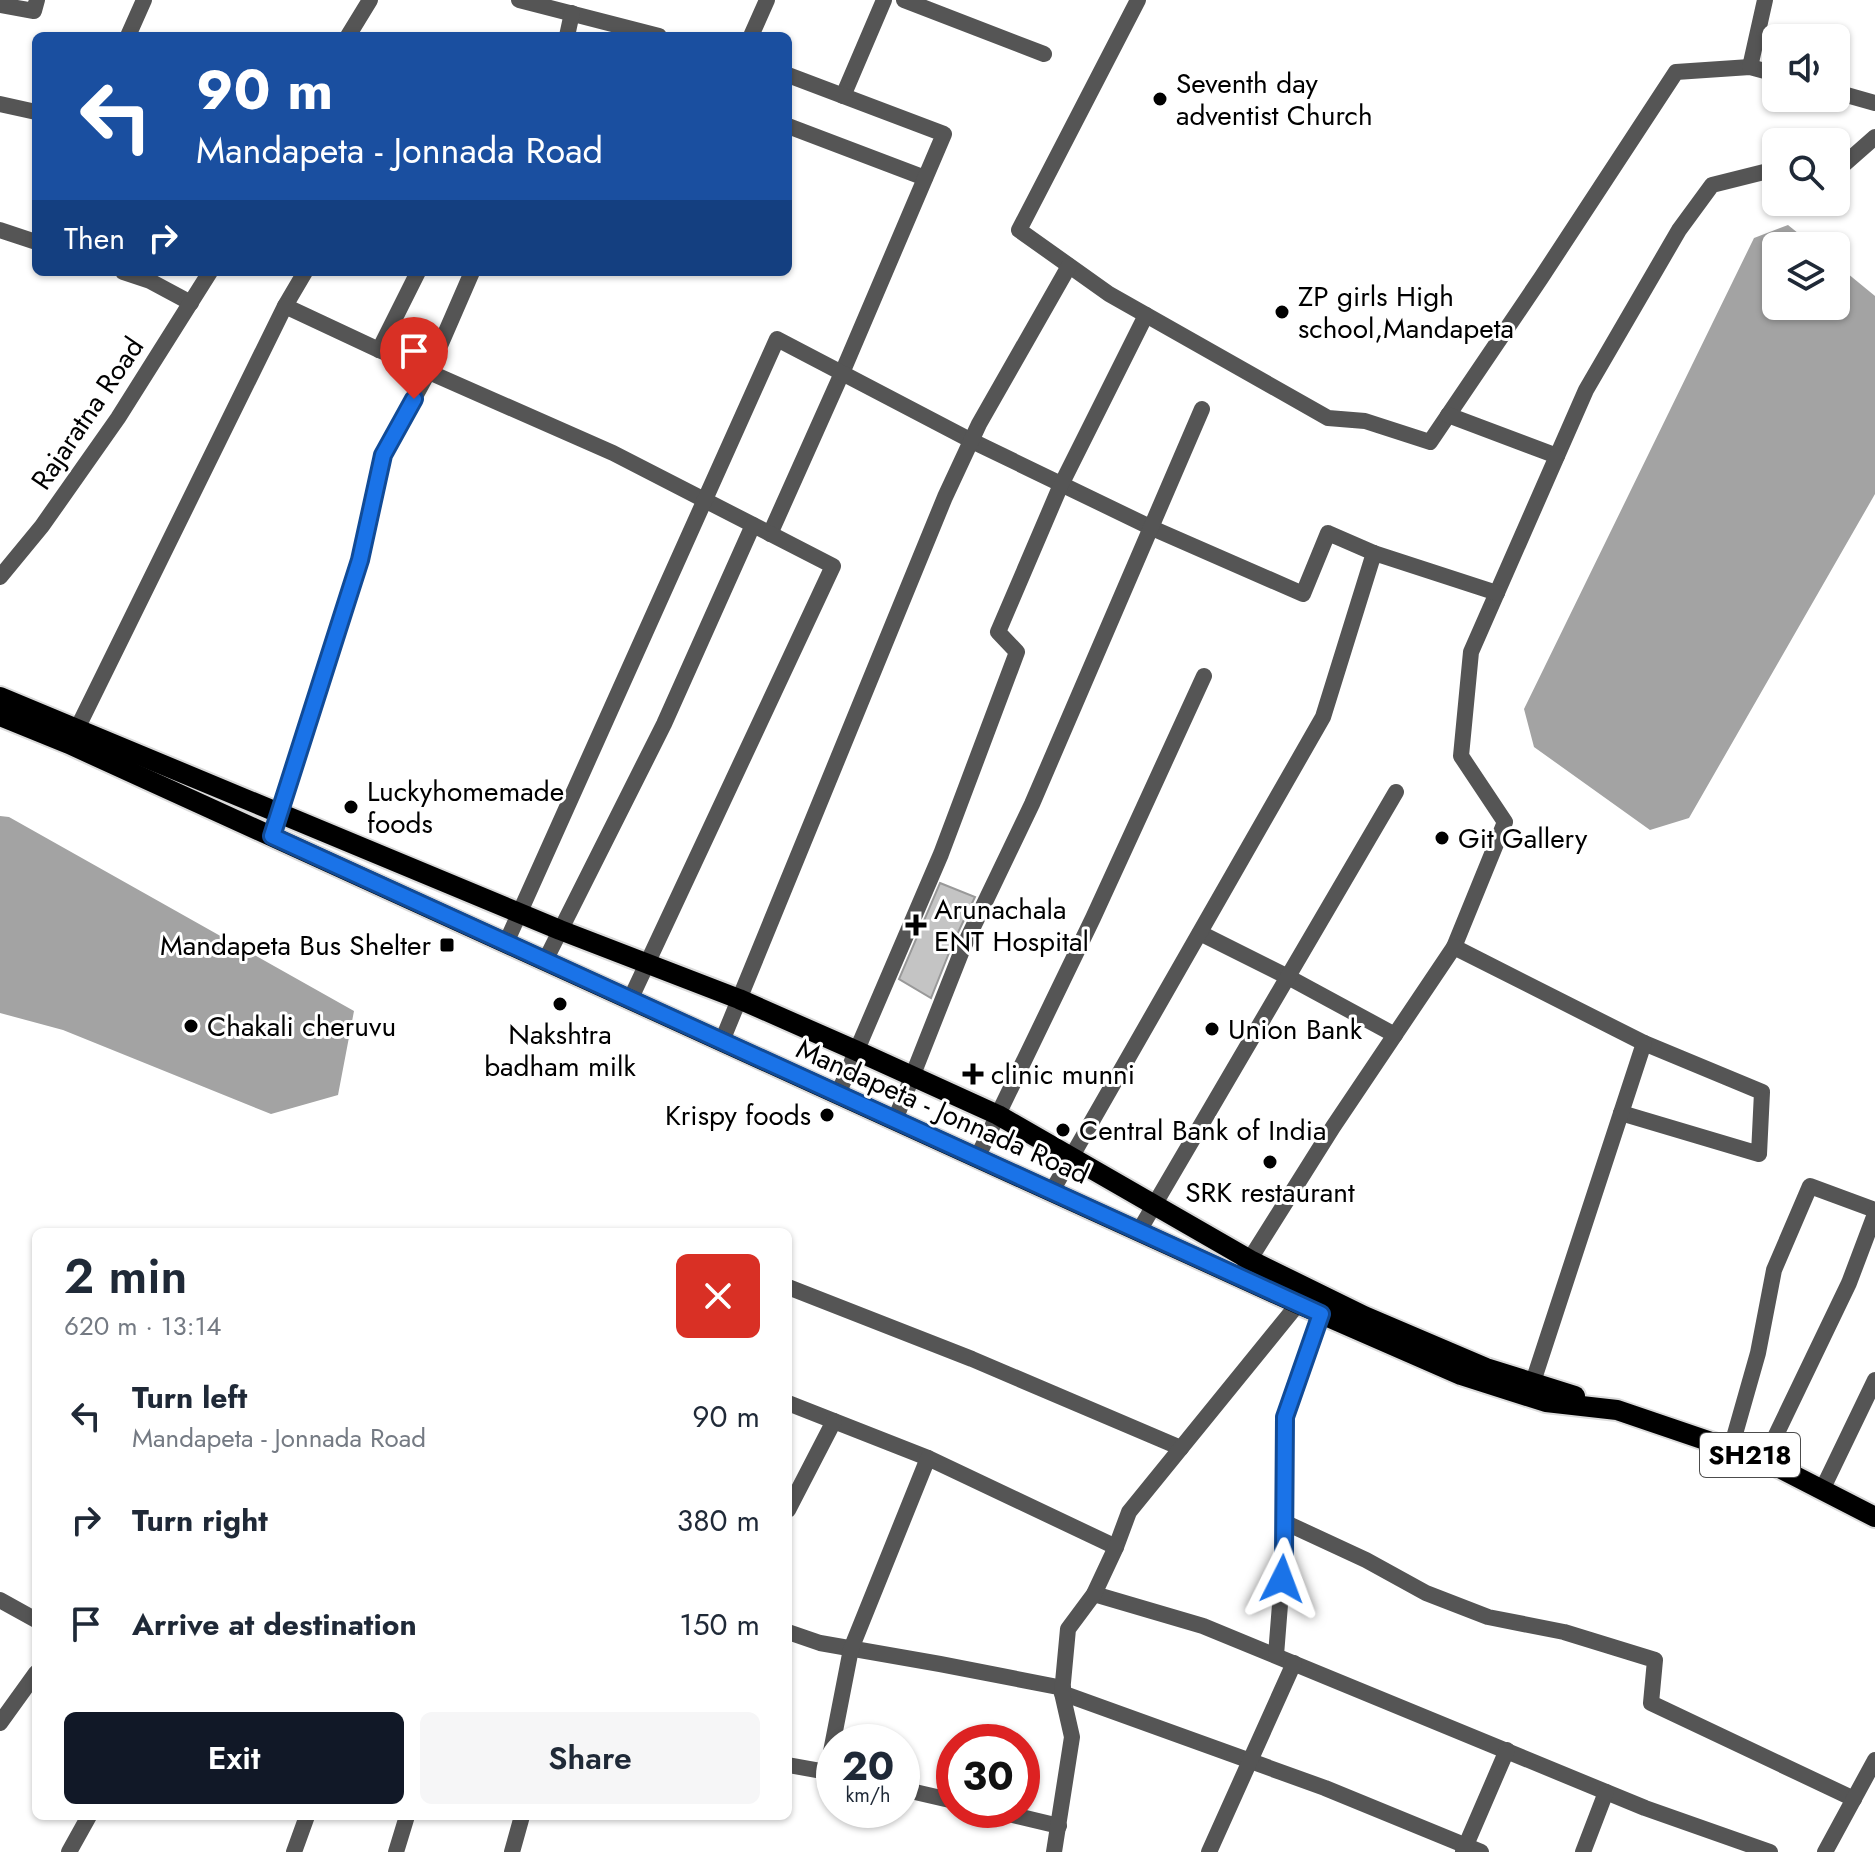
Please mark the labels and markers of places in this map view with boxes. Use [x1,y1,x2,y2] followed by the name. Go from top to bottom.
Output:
[1176,63,1373,136] place label: Seventh day adventist Church
[1151,90,1169,108] marker: Seventh day adventist Church
[1298,276,1514,349] place label: ZP girls High school,Mandapeta
[1273,303,1291,321] marker: ZP girls High school,Mandapeta
[380,317,448,399] pin
[367,771,564,844] place label: Luckyhomemade foods
[342,798,360,816] marker: Luckyhomemade foods
[1458,818,1588,859] place label: Git Gallery
[1433,829,1451,847] marker: Git Gallery
[934,889,1089,962] place label: Arunachala ENT Hospital
[905,914,927,936] marker: Arunachala ENT Hospital
[160,925,431,966] place label: Mandapeta Bus Shelter
[438,936,456,954] marker: Mandapeta Bus Shelter
[551,995,569,1013] marker: Nakshtra badham milk
[207,1006,396,1047] place label: Chakali cheruvu
[1228,1009,1363,1050] place label: Union Bank
[484,1014,637,1087] place label: Nakshtra badham milk
[182,1017,200,1035] marker: Chakali cheruvu
[1203,1020,1221,1038] marker: Union Bank
[991,1054,1135,1095] place label: clinic munni
[962,1063,984,1085] marker: clinic munni
[665,1095,811,1136] place label: Krispy foods
[818,1106,836,1124] marker: Krispy foods
[1079,1110,1326,1151] place label: Central Bank of India
[1054,1121,1072,1139] marker: Central Bank of India
[1261,1153,1279,1171] marker: SRK restaurant
[1185,1172,1355,1213] place label: SRK restaurant

